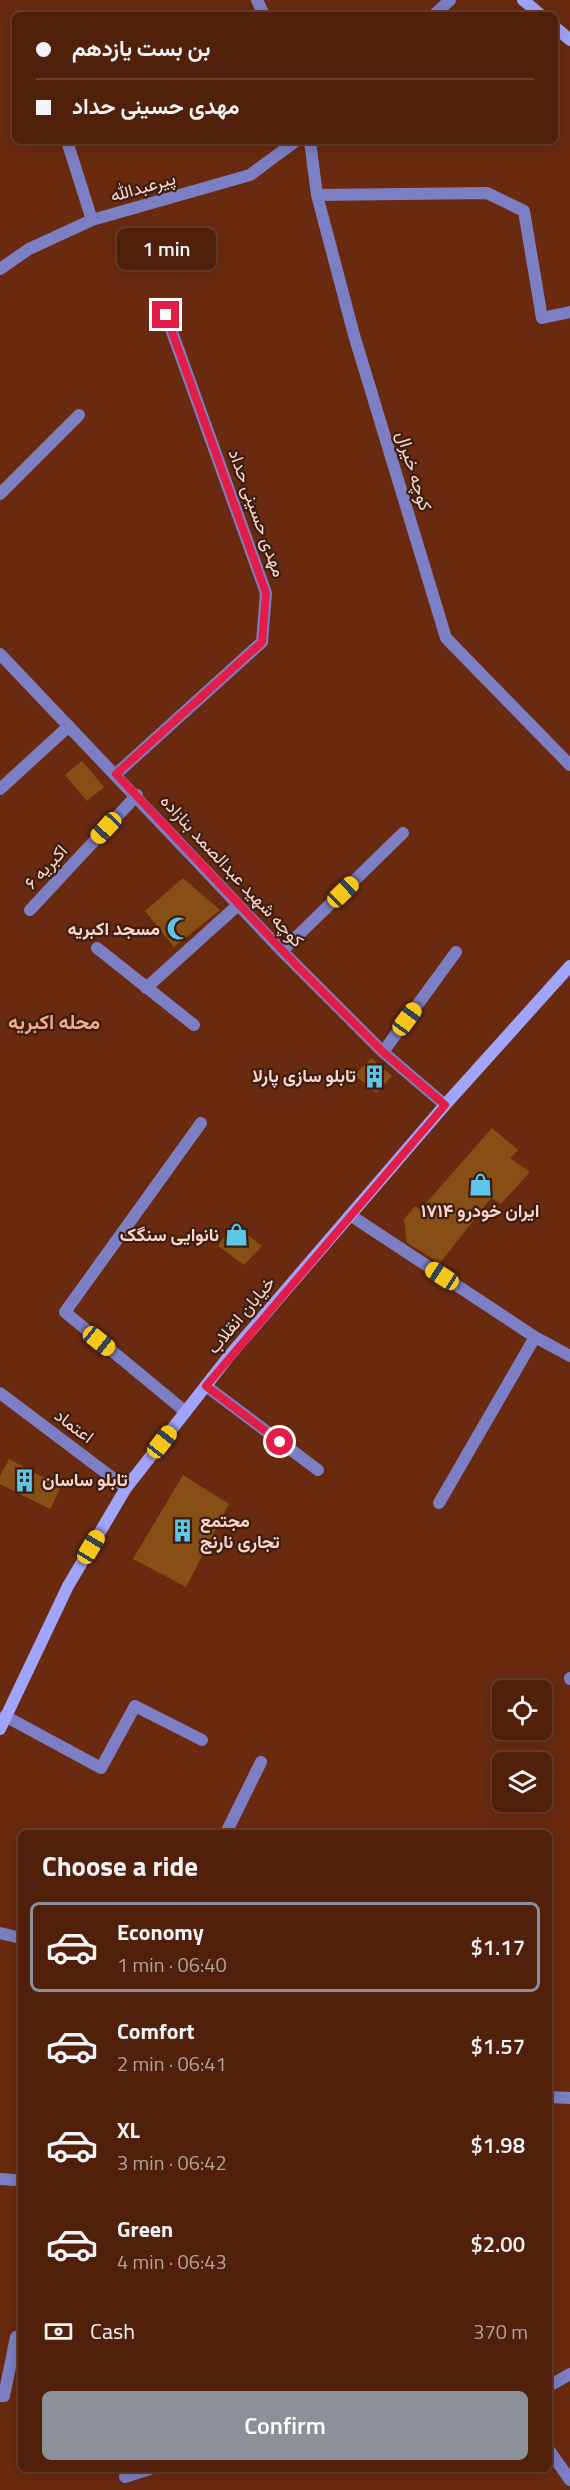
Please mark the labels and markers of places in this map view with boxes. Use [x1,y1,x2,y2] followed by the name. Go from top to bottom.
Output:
[67,915,160,942] place label: مسجد اکبریه
[165,916,191,942] mosque icon: مسجد اکبریه
[252,1062,356,1089] place label: تابلو سازی پارلا
[361,1063,387,1089] building icon: تابلو سازی پارلا
[467,1172,493,1198] shop icon: ایران خودرو ۱۷۱۴
[421,1197,539,1224] place label: ایران خودرو ۱۷۱۴
[120,1221,219,1248] place label: نانوایی سنگک
[224,1222,250,1248] shop icon: نانوایی سنگک
[42,1466,128,1493] place label: تابلو ساسان
[11,1467,37,1493] building icon: تابلو ساسان
[200,1507,280,1555] place label: مجتمع تجاری نارنج
[169,1518,195,1544] building icon: مجتمع تجاری نارنج

